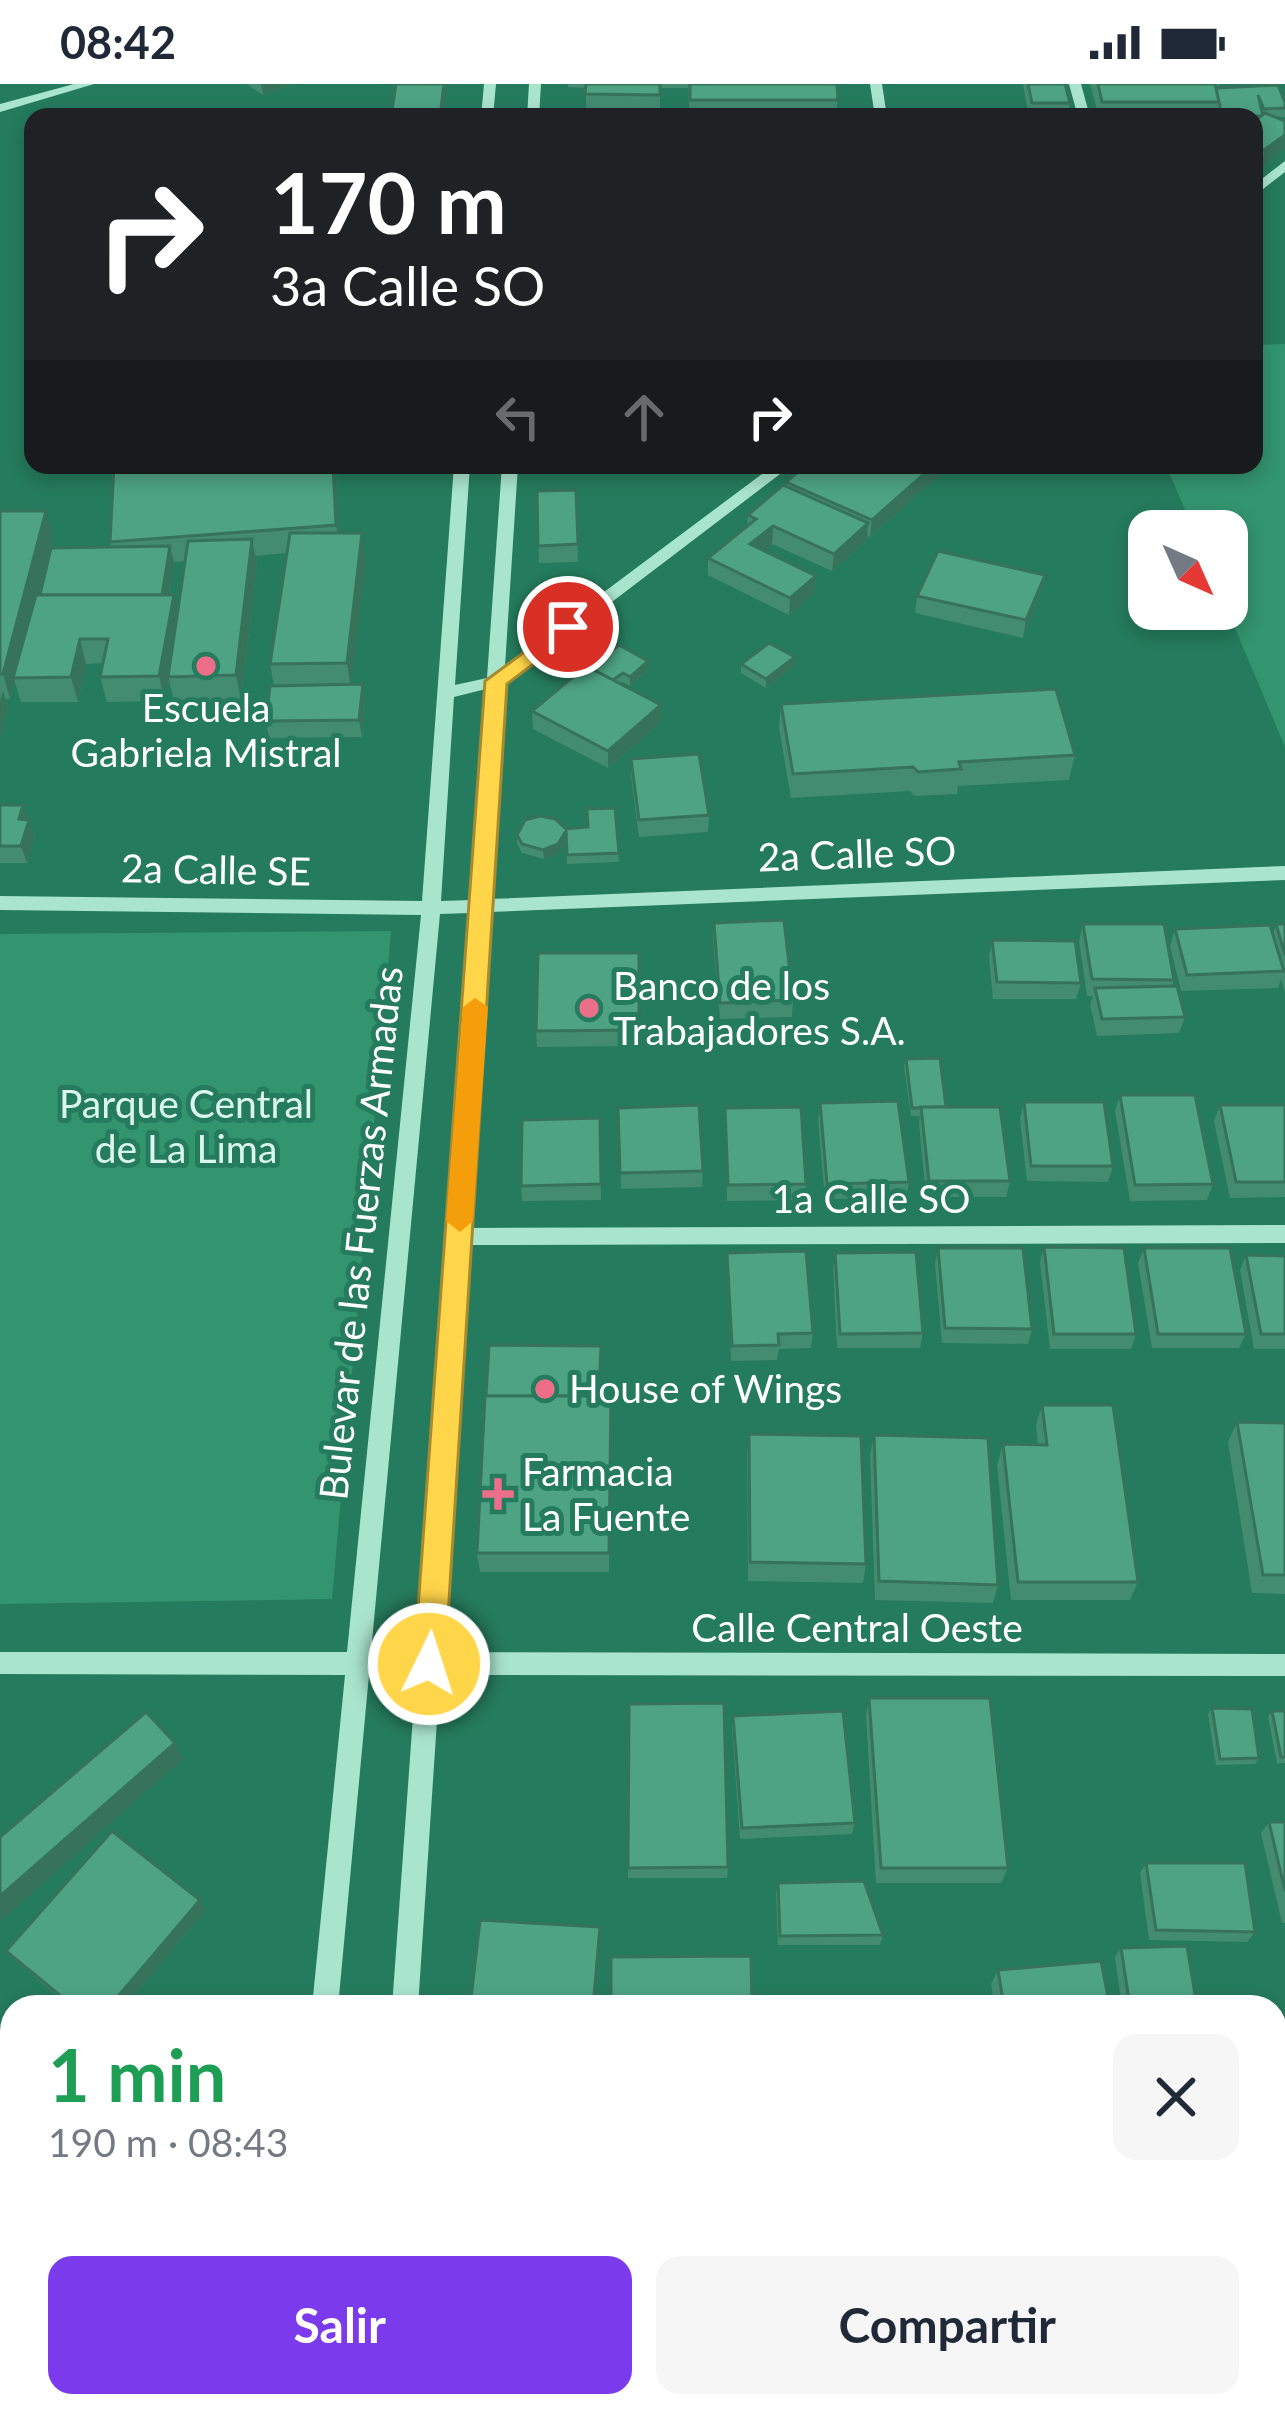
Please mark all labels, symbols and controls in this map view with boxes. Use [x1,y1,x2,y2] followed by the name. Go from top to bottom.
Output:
[60,15,176,69] text: 08:42
[270,151,507,252] text: 170 m
[72,156,228,312] icon: right
[270,253,545,318] text: 3a Calle SO
[485,384,551,450] icon: left
[611,384,677,450] icon: ahead
[737,384,803,450] icon: right
[1128,510,1248,630] north arrow
[1128,510,1248,630] map controls
[517,576,619,678] pin
[535,594,601,660] icon: arrive
[193,653,219,679] marker: Escuela Gabriela Mistral
[71,684,341,775] place label: Escuela Gabriela Mistral
[757,827,957,879] street label: 2a Calle SO
[121,844,311,894] street label: 2a Calle SE
[613,962,906,1053] place label: Banco de los Trabajadores S.A.
[309,964,411,1502] street label: Bulevar de las Fuerzas Armadas
[576,995,602,1021] marker: Banco de los Trabajadores S.A.
[59,1080,313,1171] park label: Parque Central de La Lima
[772,1175,970,1221] street label: 1a Calle SO
[569,1365,842,1411] place label: House of Wings
[532,1376,558,1402] marker: House of Wings
[522,1448,690,1539] place label: Farmacia La Fuente
[485,1481,511,1507] marker: Farmacia La Fuente
[366,1601,492,1727] position arrow
[691,1604,1023,1650] street label: Calle Central Oeste
[48,2031,226,2117] text: 1 min
[1113,2034,1239,2160] button: close
[48,2119,288,2165] text: 190 m · 08:43
[48,2256,632,2394] button: Salir
[656,2256,1239,2394] button: Compartir

